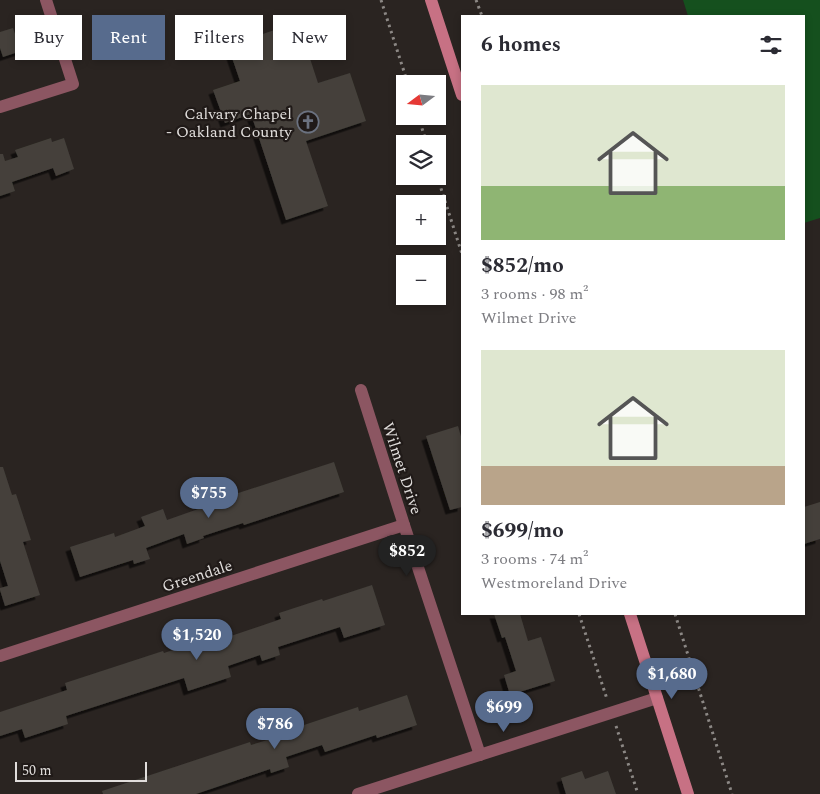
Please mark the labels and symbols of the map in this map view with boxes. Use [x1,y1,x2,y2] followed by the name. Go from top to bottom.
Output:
[396,75,446,125] north arrow
[166,102,293,144] place label: Calvary Chapel - Oakland County
[296,110,320,134] church icon: Calvary Chapel - Oakland County
[376,419,428,517] street label: Wilmet Drive
[179,476,239,519] pin: $755
[377,534,437,577] pin: $852
[159,553,236,599] street label: Greendale
[156,618,238,661] pin: $1,520
[631,658,713,700] pin: $1,680
[474,690,534,733] pin: $699
[245,708,305,750] pin: $786
[15,759,148,782] scale bar

